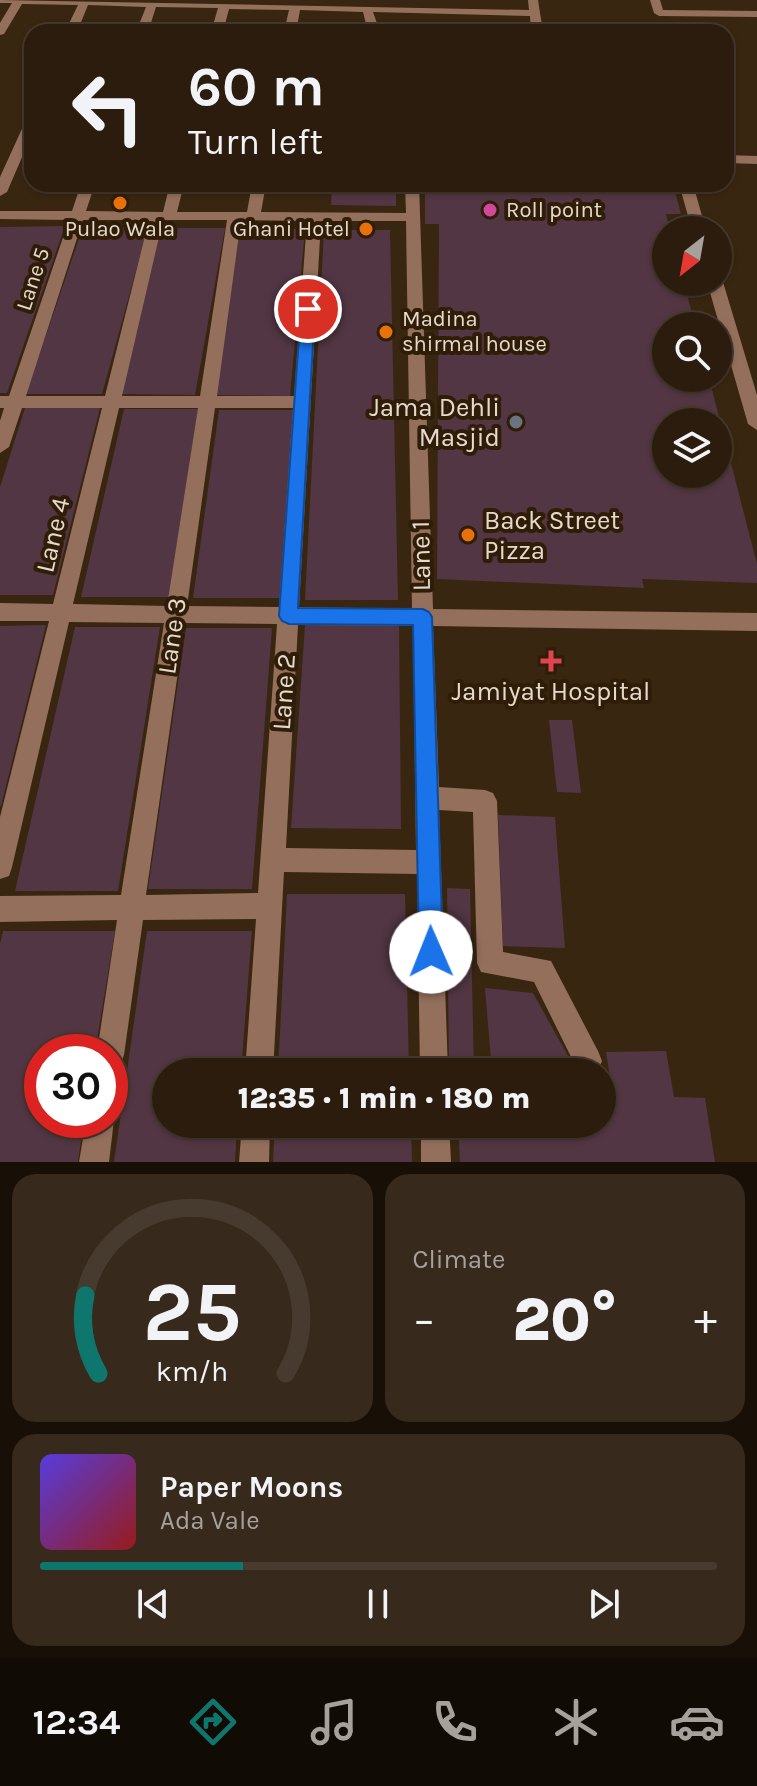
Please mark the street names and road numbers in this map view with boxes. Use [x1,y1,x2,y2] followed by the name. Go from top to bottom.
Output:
[11,244,55,314] street label: Lane 5
[29,494,77,576] street label: Lane 4
[405,521,437,591] street label: Lane 1
[151,596,193,676] street label: Lane 3
[266,653,302,731] street label: Lane 2

